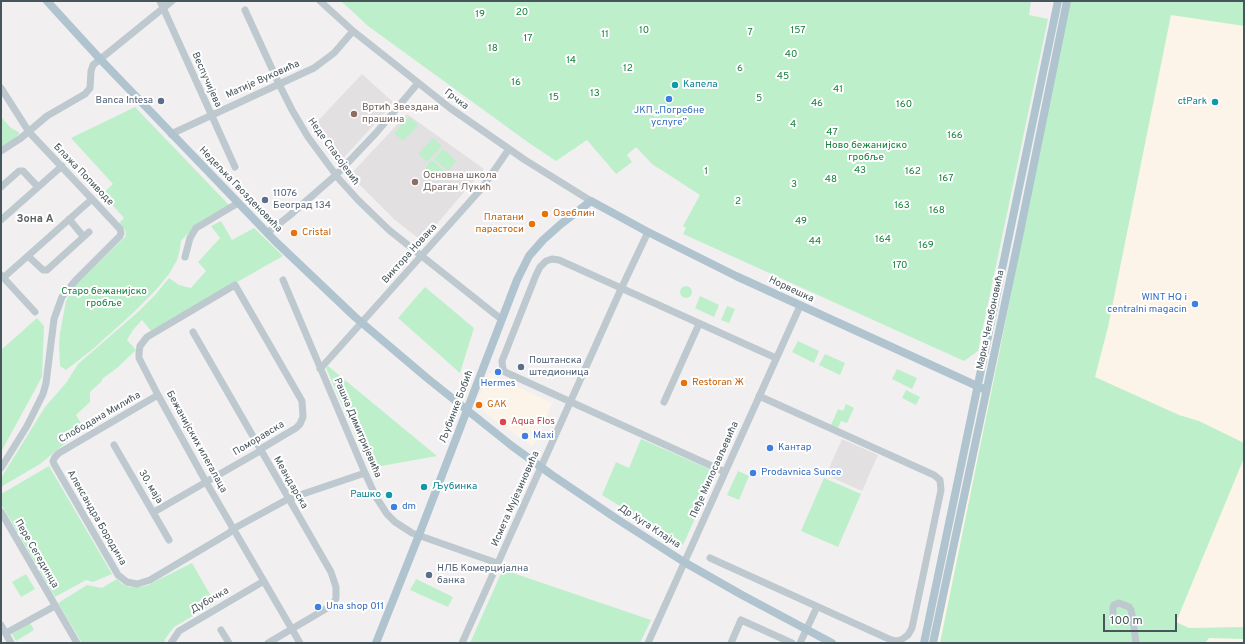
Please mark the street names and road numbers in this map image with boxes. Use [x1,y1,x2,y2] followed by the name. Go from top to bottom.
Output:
[188,50,224,110] street label: Веспучијева
[224,58,302,102] street label: Матије Вуковића
[441,87,471,113] street label: Грчка
[305,116,361,188] street label: Неде Спасојевић
[50,141,116,209] street label: Блажа Попиводе
[196,145,284,235] street label: Недељка Гвозденовића
[380,222,440,286] street label: Виктора Новака
[975,269,1007,371] street label: Марка Челебоновића
[766,274,816,306] street label: Норвешка
[438,369,476,445] street label: Љубинке Бобић
[331,376,383,480] street label: Рашка Димитријевића
[163,389,229,495] street label: Бежанијских илегалаца
[57,390,143,446] street label: Слободана Милића
[231,419,287,459] street label: Поморавска
[688,420,742,520] street label: Пеђе Милосављевића
[490,449,542,549] street label: Исмета Мујезиновића
[270,455,310,511] street label: Меандарска
[64,468,128,568] street label: Александра Бородина
[135,468,165,506] street label: 30. маја
[616,502,682,552] street label: Др Хуга Клајна
[11,517,61,591] street label: Пере Сегединца
[189,585,231,617] street label: Дубочка

